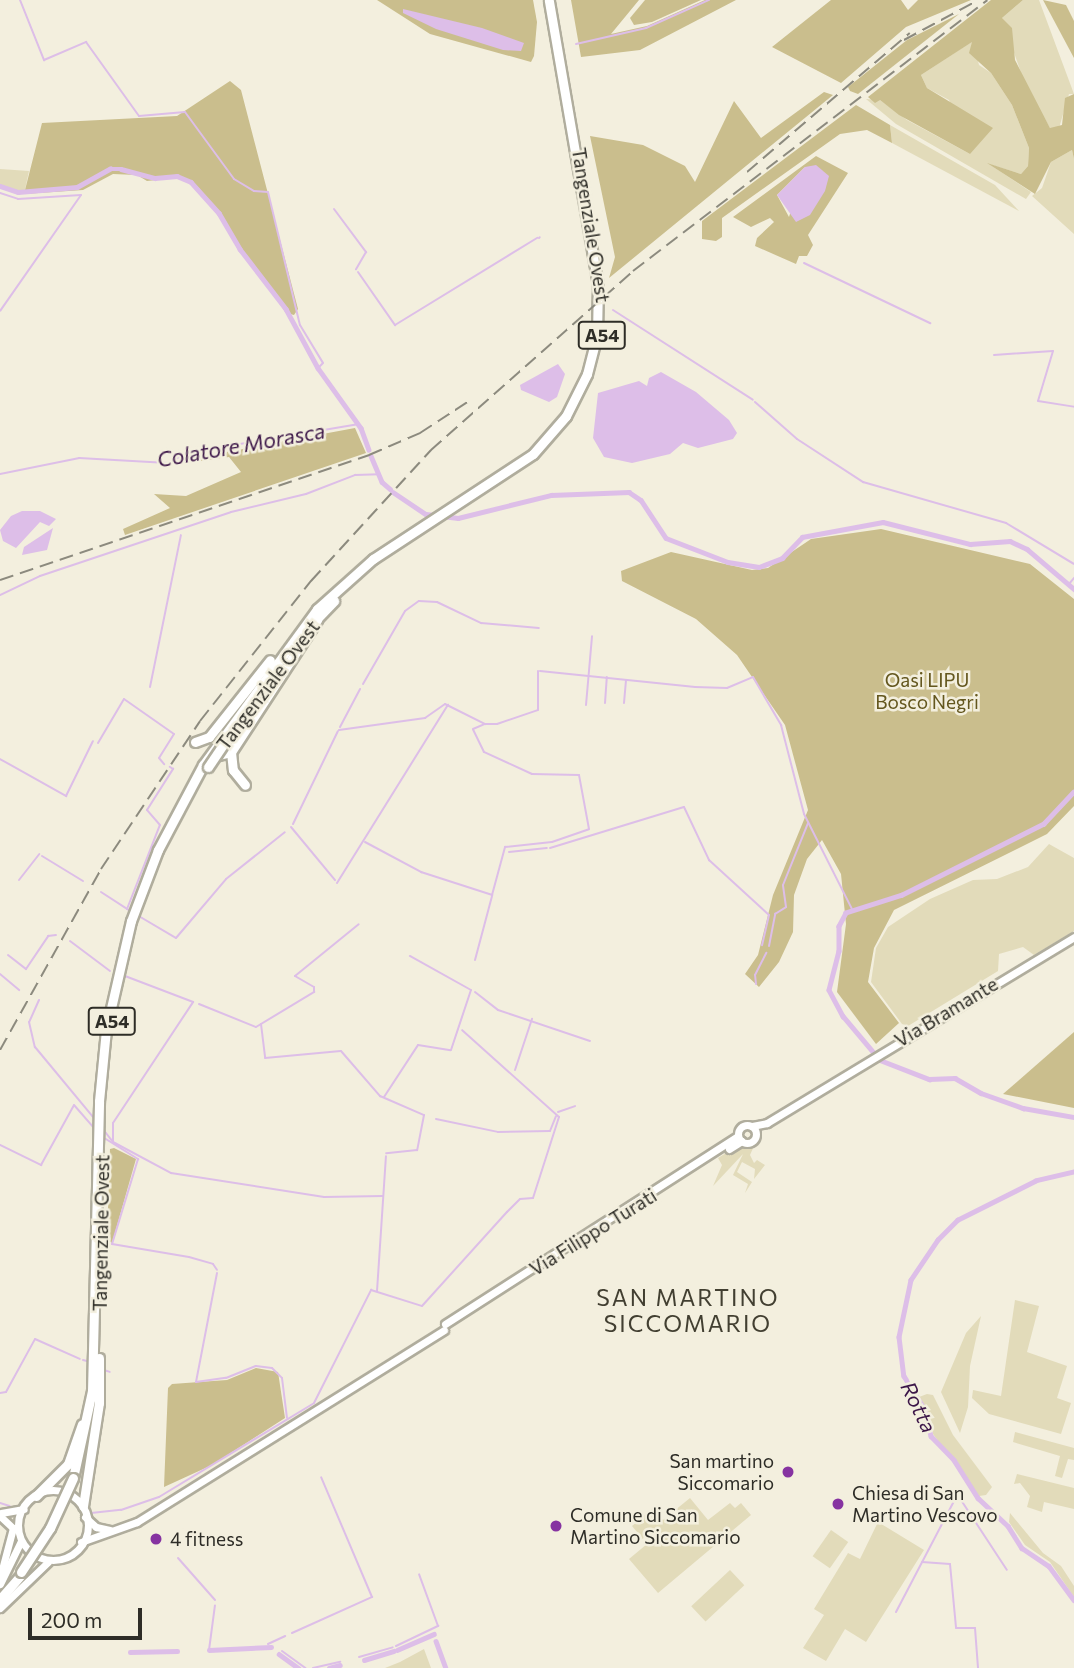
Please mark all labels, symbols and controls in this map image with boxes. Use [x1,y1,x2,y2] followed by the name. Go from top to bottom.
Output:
[568,146,614,304] street label: Tangenziale Ovest
[578,320,626,349] road number: A54
[155,418,327,472] water label: Colatore Morasca
[212,616,324,754] street label: Tangenziale Ovest
[875,669,979,713] park label: Oasi LIPU Bosco Negri
[890,972,1002,1052] street label: Via Bramante
[88,1006,136,1036] road number: A54
[88,1155,114,1311] street label: Tangenziale Ovest
[525,1184,661,1280] street label: Via Filippo Turati
[598,1283,778,1337] district label: SAN MARTINO SICCOMARIO
[896,1377,942,1437] water label: Rotta
[669,1450,774,1494] place label: San martino Siccomario
[780,1464,796,1480] marker: San martino Siccomario
[852,1482,998,1526] place label: Chiesa di San Martino Vescovo
[830,1496,846,1512] marker: Chiesa di San Martino Vescovo
[570,1504,741,1548] place label: Comune di San Martino Siccomario
[548,1518,564,1534] marker: Comune di San Martino Siccomario
[170,1528,243,1550] place label: 4 fitness
[148,1531,164,1547] marker: 4 fitness
[32,1594,145,1638] scale bar
[41,1607,102,1632] text: 200 m

